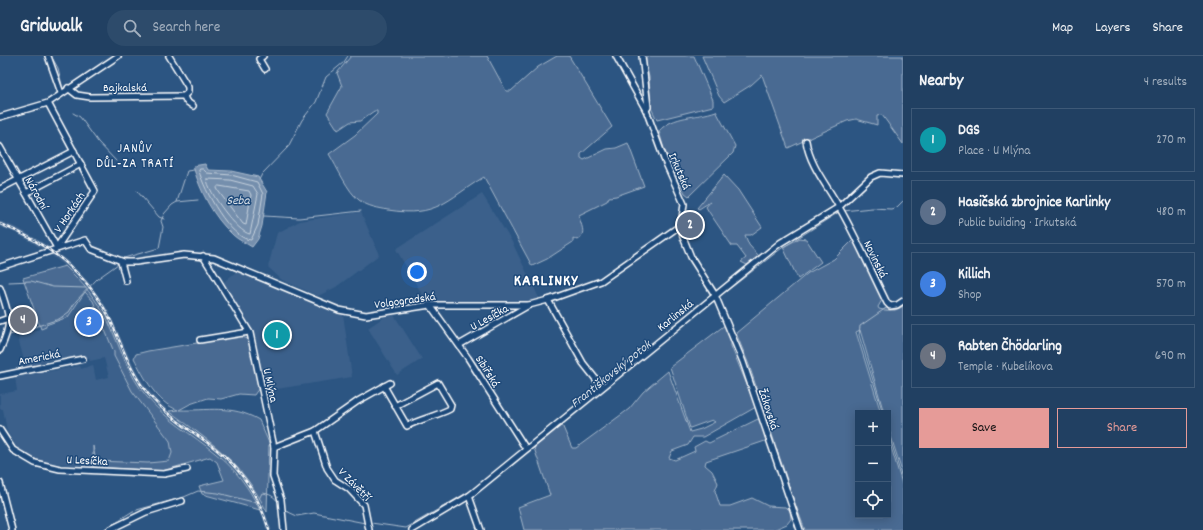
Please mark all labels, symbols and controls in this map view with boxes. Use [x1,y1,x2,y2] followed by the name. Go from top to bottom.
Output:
[107,10,387,46] search box
[20,14,83,41] text: Gridwalk
[121,17,143,39] icon: search
[153,17,220,39] text: Search here
[1052,18,1073,38] text: Map
[1095,18,1130,38] text: Layers
[1152,18,1183,38] text: Share
[919,70,963,94] text: Nearby
[1144,73,1187,92] text: 4 results
[103,80,147,97] street label: Bajkalská
[958,120,980,142] text: DGS
[932,131,934,150] text: 1
[1156,131,1186,150] text: 270 m
[96,140,174,174] district label: JANŮV DŮL-ZA TRATÍ
[958,142,1030,161] text: Place · U Mlýna
[663,150,694,193] street label: Irkutská
[20,174,52,214] street label: Národní
[50,189,90,237] street label: V Horkách
[226,192,250,211] water label: Seba
[958,192,1110,214] text: Hasičská zbrojnice Karlinky
[930,203,936,222] text: 2
[1156,203,1186,222] text: 480 m
[677,210,703,240] pin: 2
[958,214,1077,233] text: Public building · Irkutská
[858,238,891,281] street label: Novinská
[407,262,427,282] your location
[958,264,990,286] text: Killich
[514,270,578,293] district label: KARLINKY
[930,275,936,294] text: 3
[1156,275,1186,294] text: 570 m
[958,286,981,305] text: Shop
[374,289,437,314] street label: Volgogradská
[654,296,698,336] street label: Karlinská
[468,301,512,336] street label: U Lesíčka
[10,305,36,335] pin: 4
[76,307,102,337] pin: 3
[264,320,290,350] pin: 1
[567,335,657,413] water label: Františkovský potok
[958,336,1062,358] text: Rabten Čhödarling
[17,346,62,371] street label: Americká
[930,347,936,366] text: 4
[1155,347,1186,366] text: 690 m
[470,352,503,391] street label: Sibiřská
[958,358,1053,377] text: Temple · Kubelíkova
[258,367,282,404] street label: U Mlýna
[753,387,782,432] street label: Žákovská
[919,408,1049,448] button: Save
[1057,408,1187,448] button: Share
[855,410,891,518] map controls
[855,410,891,446] button: +
[855,446,891,482] button: −
[66,452,108,471] street label: U Lesíčka
[334,464,375,506] street label: V Závětří
[855,482,891,518] button: locate

